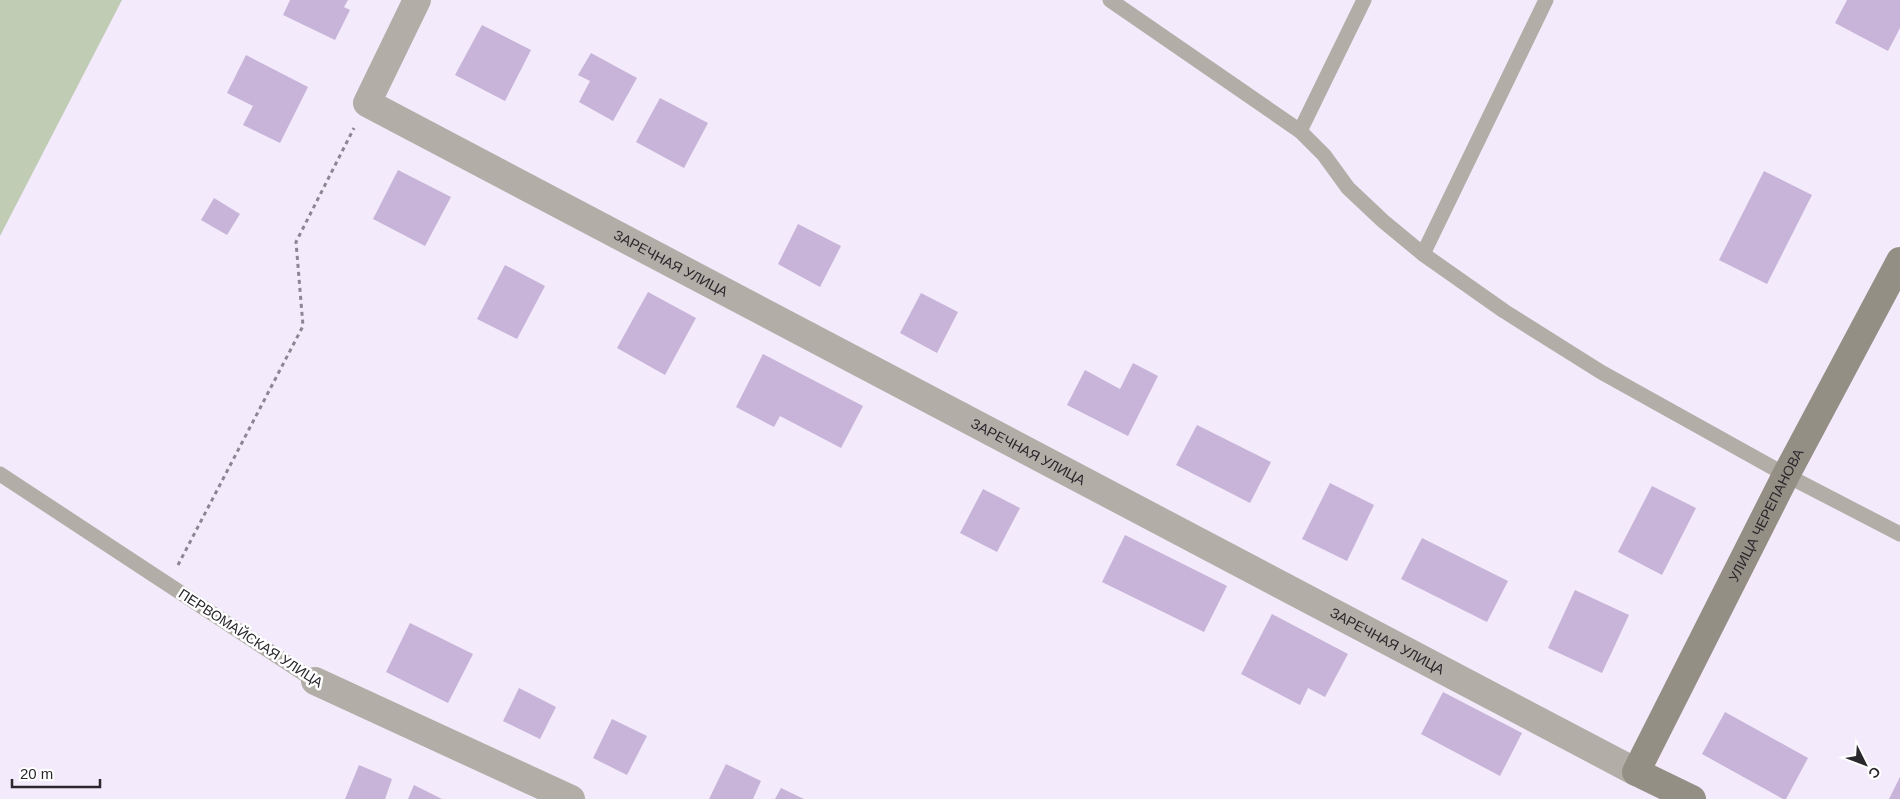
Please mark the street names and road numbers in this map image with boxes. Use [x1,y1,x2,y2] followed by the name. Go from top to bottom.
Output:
[611,227,731,300] street label: ЗАРЕЧНАЯ УЛИЦА
[968,415,1089,489] street label: ЗАРЕЧНАЯ УЛИЦА
[1725,445,1807,584] street label: УЛИЦА ЧЕРЕПАНОВА
[176,585,327,691] street label: ПЕРВОМАЙСКАЯ УЛИЦА
[1328,604,1448,678] street label: ЗАРЕЧНАЯ УЛИЦА

